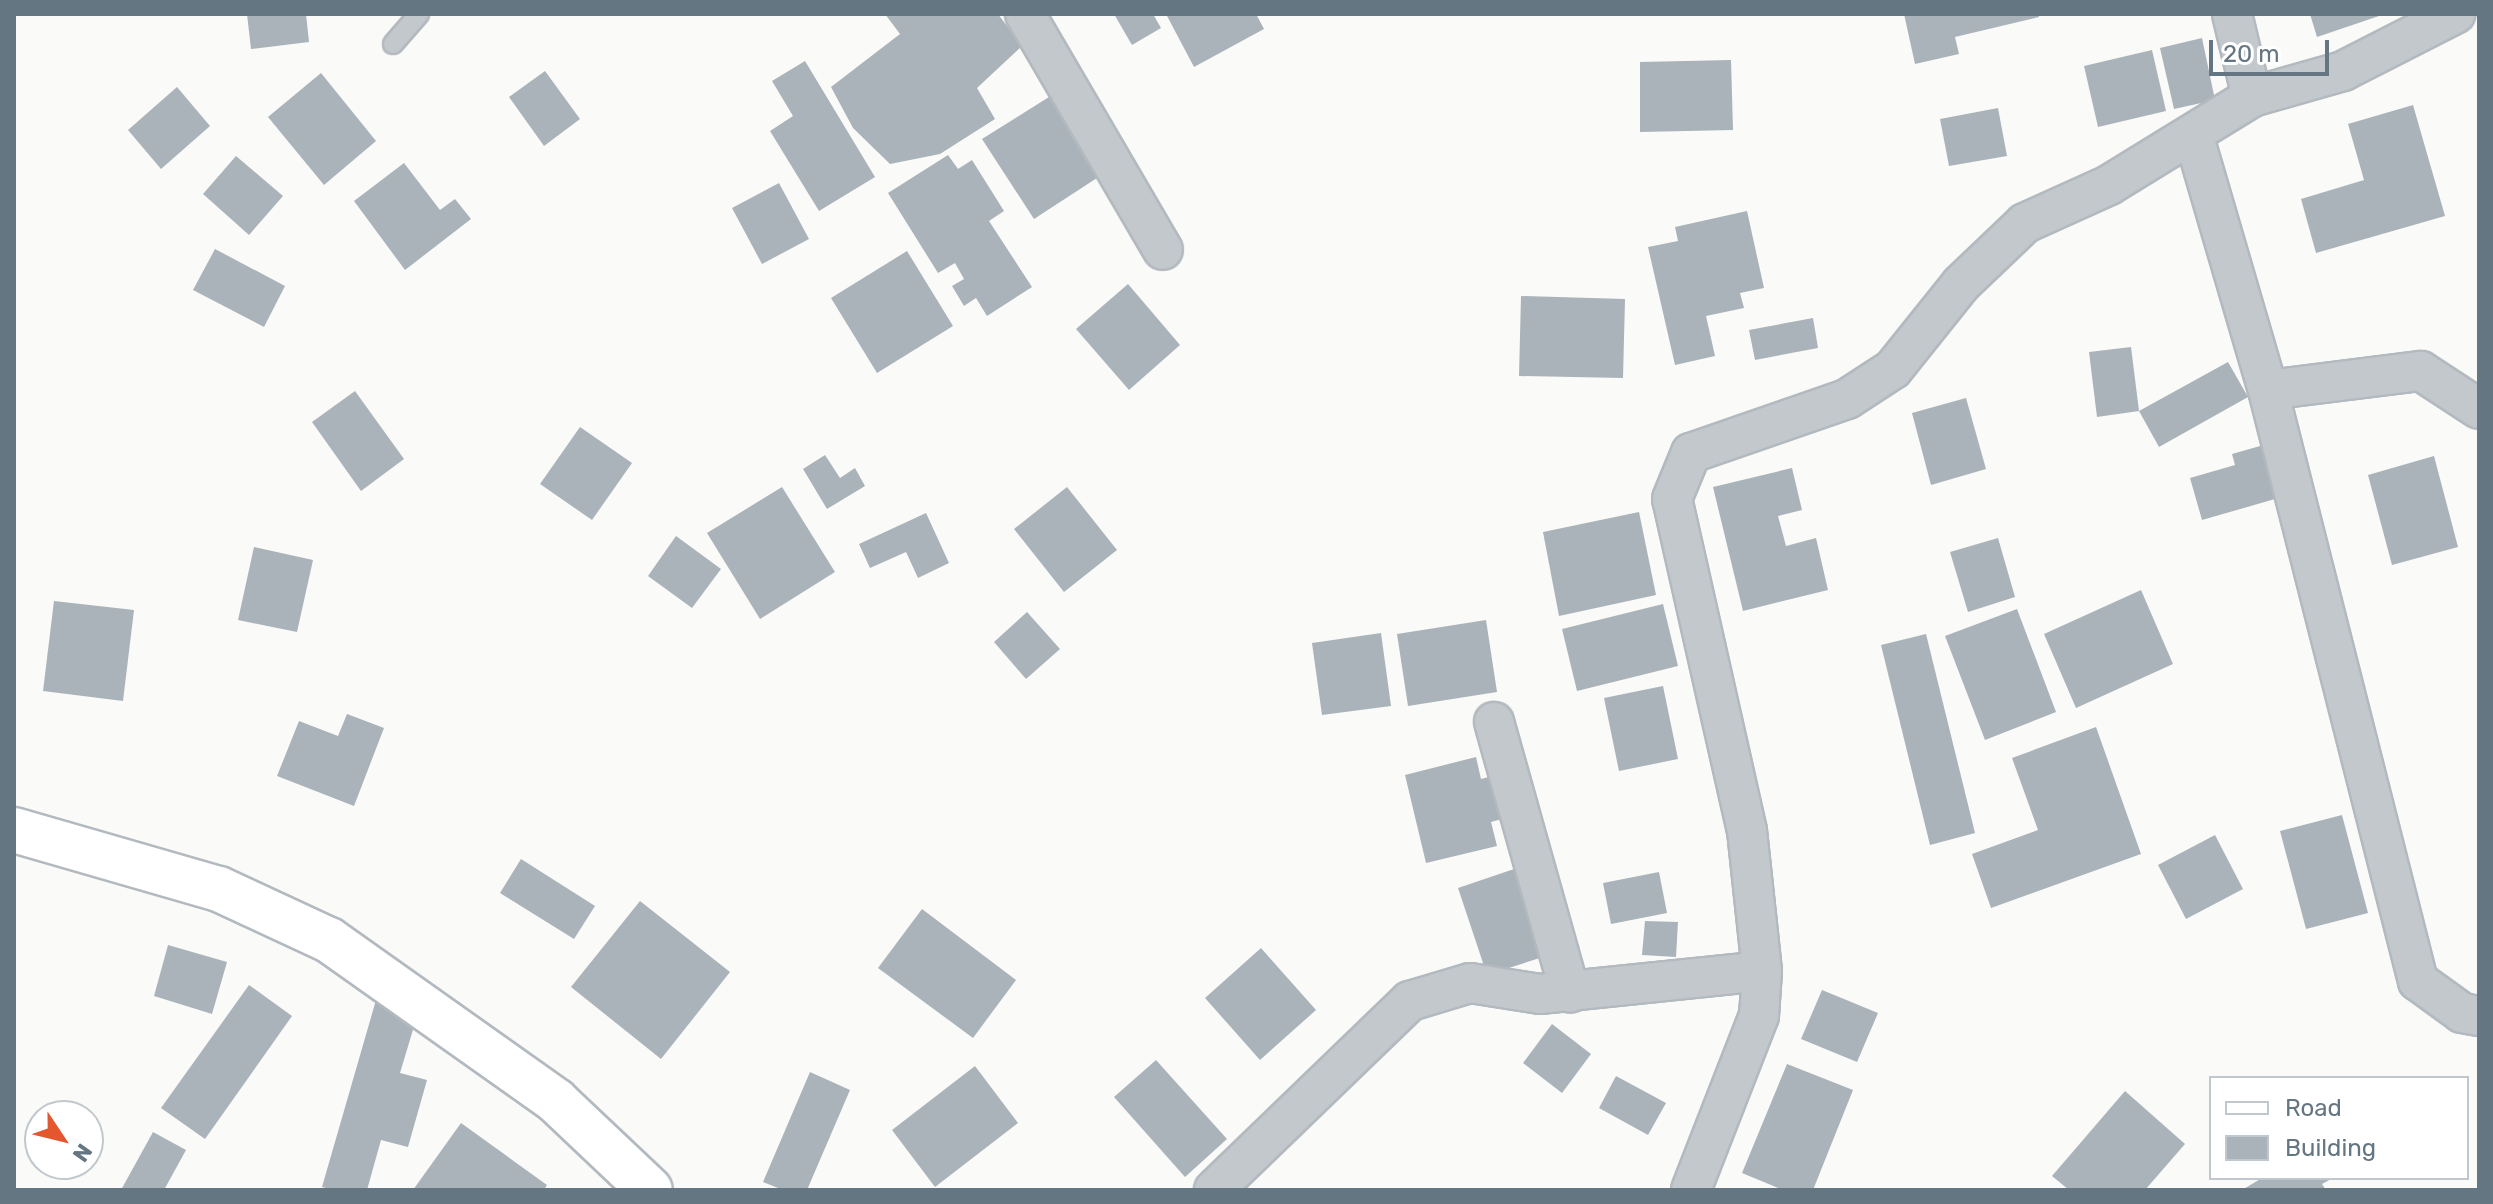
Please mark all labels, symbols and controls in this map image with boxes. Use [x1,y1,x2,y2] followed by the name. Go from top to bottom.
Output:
[2213,24,2333,74] scale bar
[2223,40,2280,68] text: 20 m
[2209,1076,2469,1180] legend
[2285,1094,2342,1122] text: Road
[24,1100,104,1180] north arrow
[2285,1134,2376,1162] text: Building
[67,1139,98,1167] text: N

